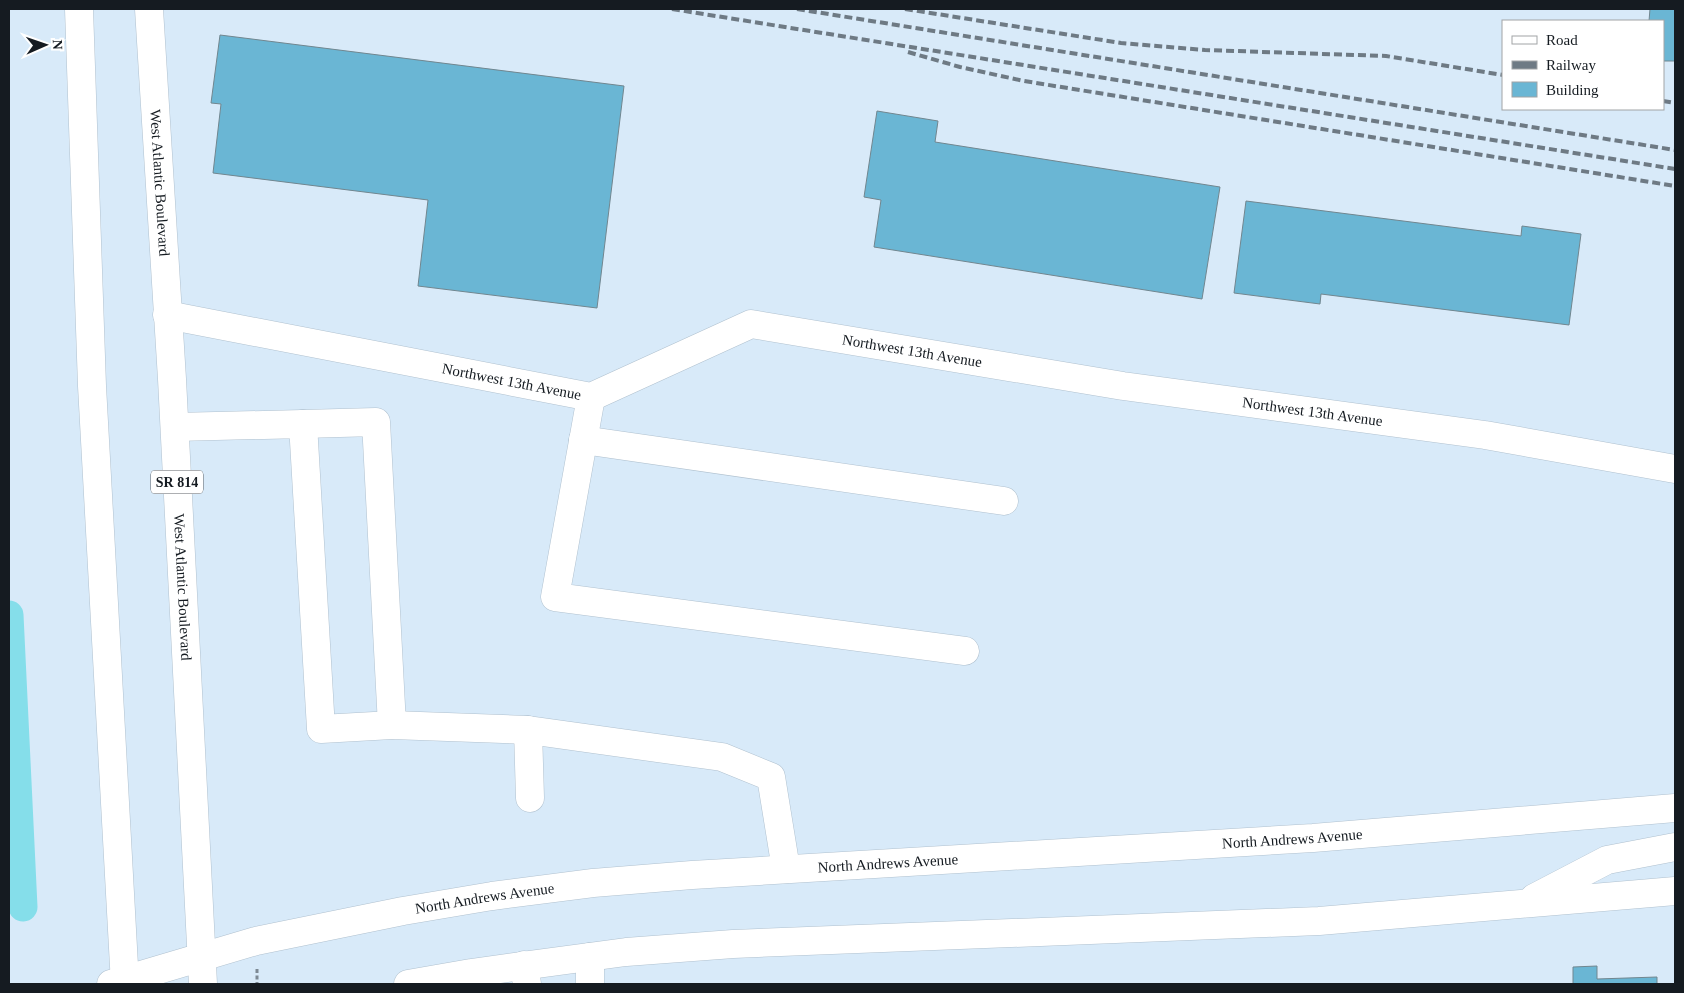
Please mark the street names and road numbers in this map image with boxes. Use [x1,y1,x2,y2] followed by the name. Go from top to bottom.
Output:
[147,109,172,257] street label: West Atlantic Boulevard
[841,331,983,370] street label: Northwest 13th Avenue
[441,360,583,403] street label: Northwest 13th Avenue
[1241,394,1384,429] street label: Northwest 13th Avenue
[151,471,203,494] road number: SR 814
[171,513,194,661] street label: West Atlantic Boulevard
[1222,826,1363,851] street label: North Andrews Avenue
[817,851,959,875] street label: North Andrews Avenue
[414,880,556,917] street label: North Andrews Avenue

